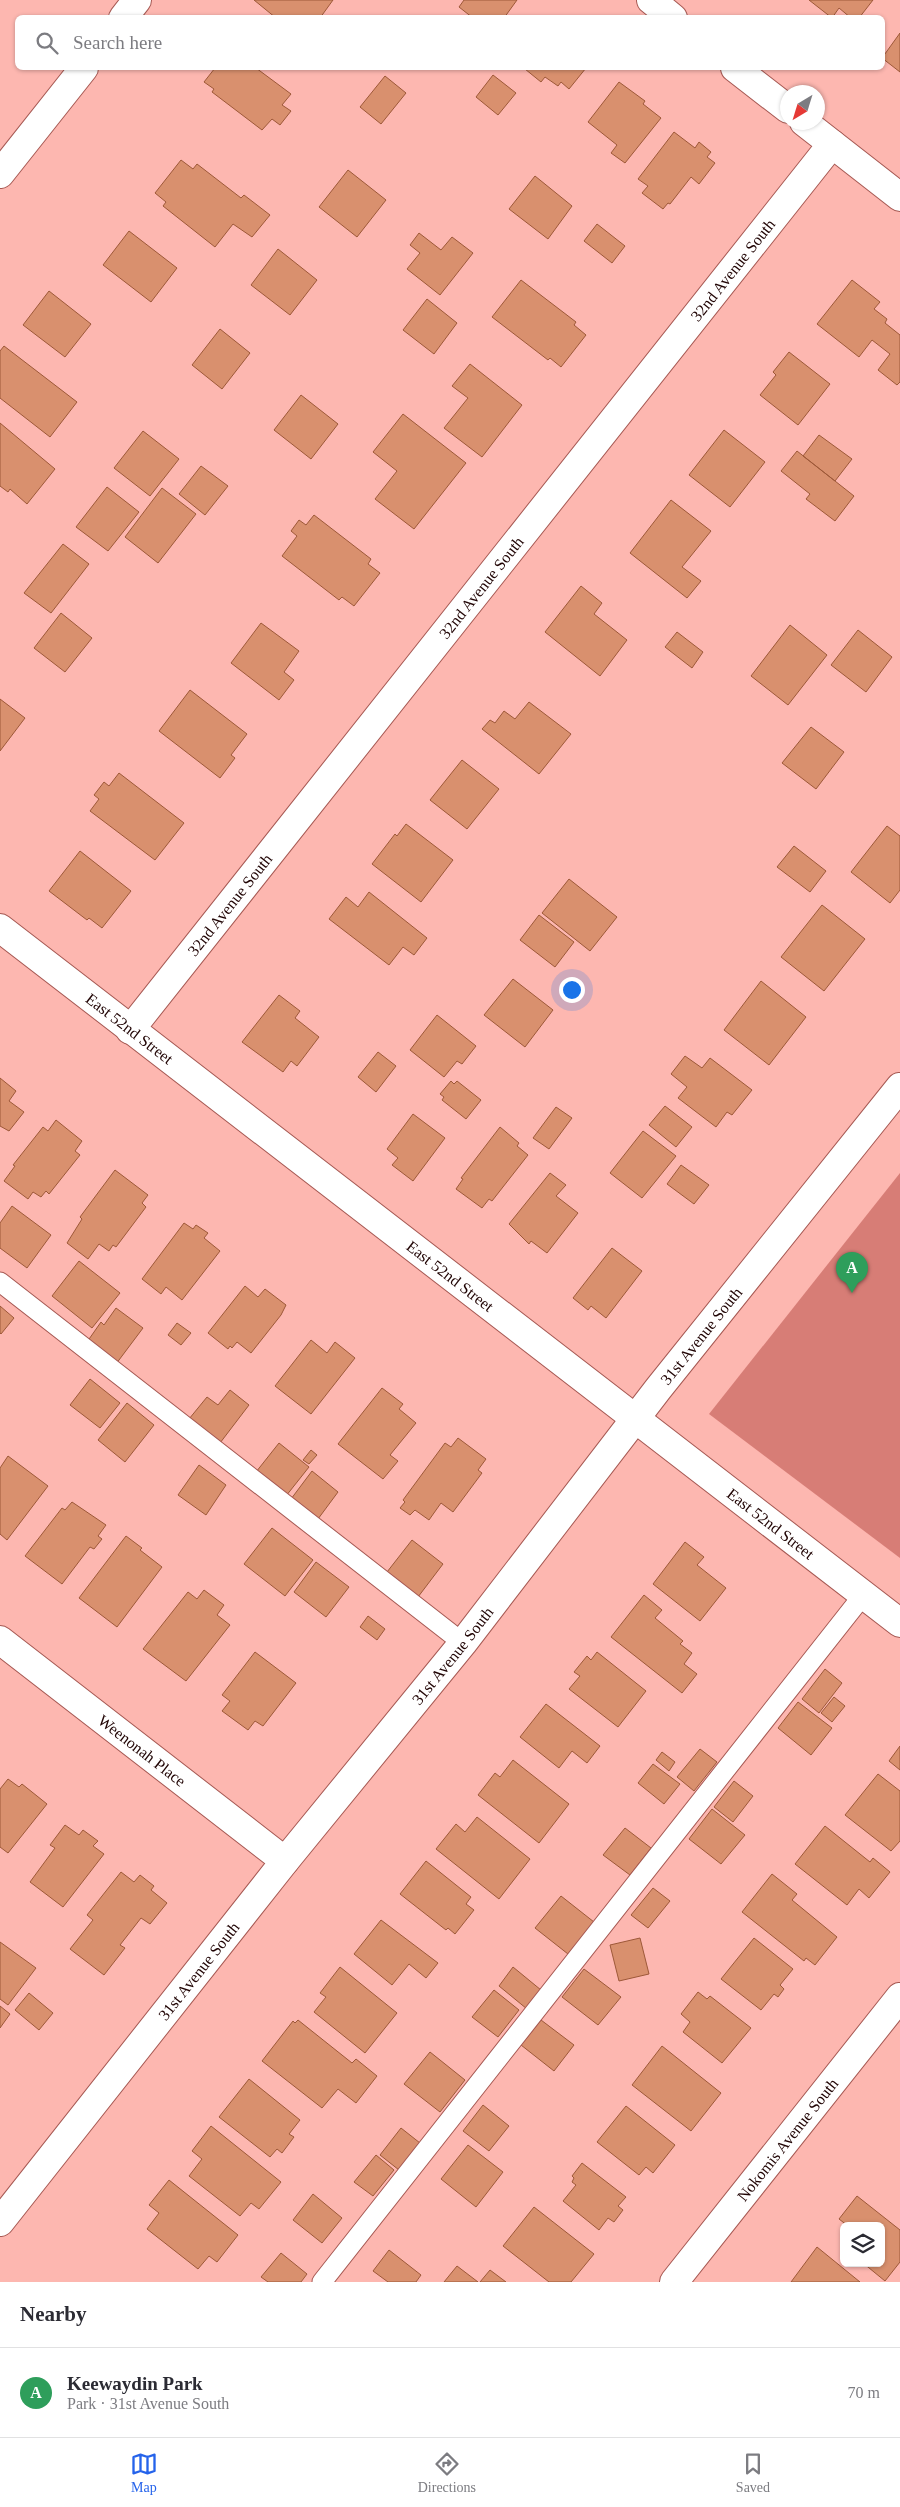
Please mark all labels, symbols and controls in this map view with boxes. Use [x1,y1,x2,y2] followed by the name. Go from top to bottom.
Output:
[15,15,885,70] search box
[33,29,61,57] icon: search
[73,32,162,53] text: Search here
[780,85,825,130] north arrow
[687,216,778,324] street label: 32nd Avenue South
[436,533,527,642] street label: 32nd Avenue South
[184,851,275,959] street label: 32nd Avenue South
[559,977,585,1003] your location
[83,990,177,1068] street label: East 52nd Street
[403,1237,497,1315] street label: East 52nd Street
[836,1252,868,1293] pin: A
[657,1284,745,1388] street label: 31st Avenue South
[724,1485,818,1563] street label: East 52nd Street
[409,1604,497,1708] street label: 31st Avenue South
[95,1712,189,1790] street label: Weenonah Place
[155,1919,242,2023] street label: 31st Avenue South
[734,2075,841,2204] street label: Nokomis Avenue South
[840,2222,885,2267] map controls
[840,2222,885,2267] button: layers
[20,2302,87,2326] text: Nearby
[67,2373,203,2394] text: Keewaydin Park
[30,2384,42,2401] text: A
[848,2384,880,2401] text: 70 m
[67,2395,229,2412] text: Park · 31st Avenue South
[130,2450,158,2496] tab: Map
[418,2450,476,2496] tab: Directions
[736,2450,770,2496] tab: Saved

